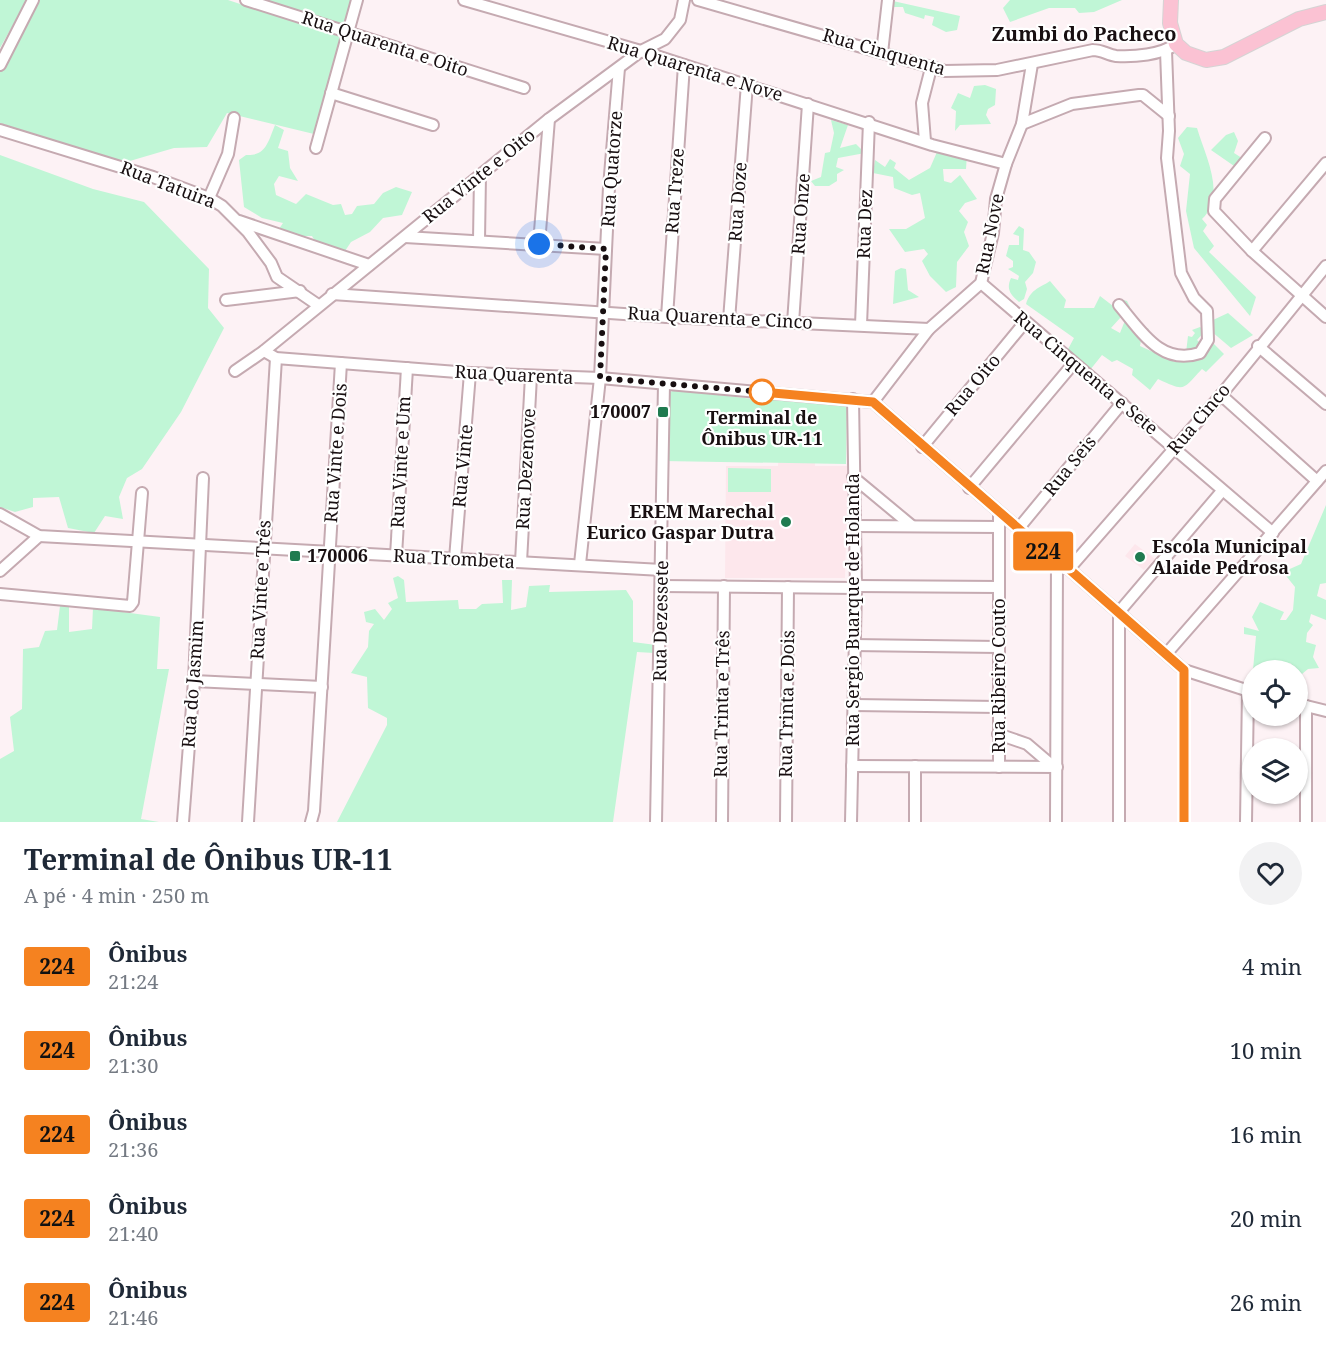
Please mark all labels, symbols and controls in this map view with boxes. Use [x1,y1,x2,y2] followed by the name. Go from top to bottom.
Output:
[299,5,472,81] street label: Rua Quarenta e Oito
[992,20,1176,47] district label: Zumbi do Pacheco
[820,22,948,80] street label: Rua Cinquenta
[605,30,786,106] street label: Rua Quarenta e Nove
[595,110,627,228] street label: Rua Quatorze
[417,122,540,228] street label: Rua Vinte e Oito
[659,147,689,235] street label: Rua Treze
[117,155,220,213] street label: Rua Tatuira
[722,161,752,243] street label: Rua Doze
[785,172,815,256] street label: Rua Onze
[851,189,877,259] street label: Rua Dez
[969,191,1009,276] street label: Rua Nove
[524,229,554,259] your location
[627,300,813,334] street label: Rua Quarenta e Cinco
[1010,305,1164,440] street label: Rua Cinquenta e Sete
[939,348,1005,420] street label: Rua Oito
[454,359,574,389] street label: Rua Quarenta
[1161,378,1235,459] street label: Rua Cinco
[749,379,775,405] marker: Terminal de Ônibus UR-11
[318,382,352,524] street label: Rua Vinte e Dois
[385,395,415,529] street label: Rua Vinte e Um
[590,399,651,423] place label: 170007
[656,405,670,419] marker: 170007
[701,405,823,450] place label: Terminal de Ônibus UR-11
[510,408,540,530] street label: Rua Dezenove
[446,423,478,509] street label: Rua Vinte
[1037,430,1101,501] street label: Rua Seis
[840,473,864,747] street label: Rua Sergio Buarque de Holanda
[586,499,775,544] place label: EREM Marechal Eurico Gaspar Dutra
[779,515,793,529] marker: EREM Marechal Eurico Gaspar Dutra
[244,520,276,660] street label: Rua Vinte e Três
[1008,532,1078,570] line badge: 224
[1152,534,1307,579] place label: Escola Municipal Alaide Pedrosa
[1025,537,1061,565] text: 224
[307,543,368,567] place label: 170006
[392,543,516,573] street label: Rua Trombeta
[288,549,302,563] marker: 170006
[1133,550,1147,564] marker: Escola Municipal Alaide Pedrosa
[647,560,673,682] street label: Rua Dezessete
[986,598,1010,754] street label: Rua Ribeiro Couto
[176,619,208,749] street label: Rua do Jasmim
[708,630,734,778] street label: Rua Trinta e Três
[773,630,799,778] street label: Rua Trinta e Dois
[1242,660,1308,804] map controls
[1242,660,1308,726] button: locate
[1242,738,1308,804] button: layers
[24,840,393,878] text: Terminal de Ônibus UR-11
[1239,842,1302,905] button: heart
[24,882,209,909] text: A pé · 4 min · 250 m
[108,938,187,968] text: Ônibus
[1242,951,1302,981] text: 4 min
[39,952,75,980] text: 224
[108,968,158,995] text: 21:24
[108,1022,187,1052] text: Ônibus
[1230,1035,1302,1065] text: 10 min
[39,1036,75,1064] text: 224
[108,1052,158,1079] text: 21:30
[108,1106,187,1136] text: Ônibus
[1230,1119,1302,1149] text: 16 min
[39,1120,75,1148] text: 224
[108,1136,158,1163] text: 21:36
[108,1190,187,1220] text: Ônibus
[1230,1203,1302,1233] text: 20 min
[39,1204,75,1232] text: 224
[108,1220,158,1247] text: 21:40
[108,1274,187,1304] text: Ônibus
[1230,1287,1302,1317] text: 26 min
[39,1288,75,1316] text: 224
[108,1304,158,1331] text: 21:46

